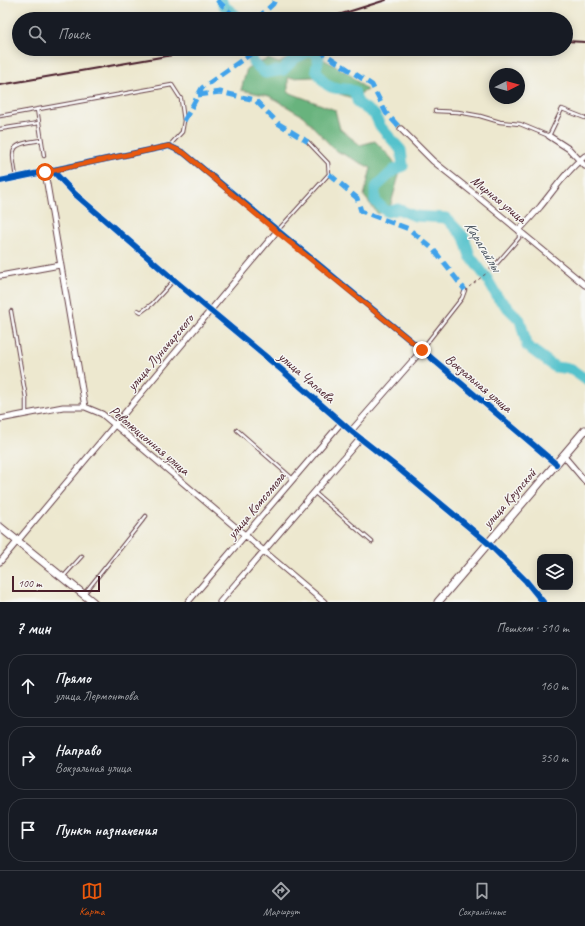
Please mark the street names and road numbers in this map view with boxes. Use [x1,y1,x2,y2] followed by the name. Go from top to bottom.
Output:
[467,172,531,228] street label: Мирная улица
[123,309,199,395] street label: улица Луначарского
[274,348,339,407] street label: улица Чапаева
[442,350,516,417] street label: Вокзальная улица
[106,402,194,479] street label: Революционная улица
[478,464,541,532] street label: улица Крупской
[223,468,290,543] street label: улица Комсомола

